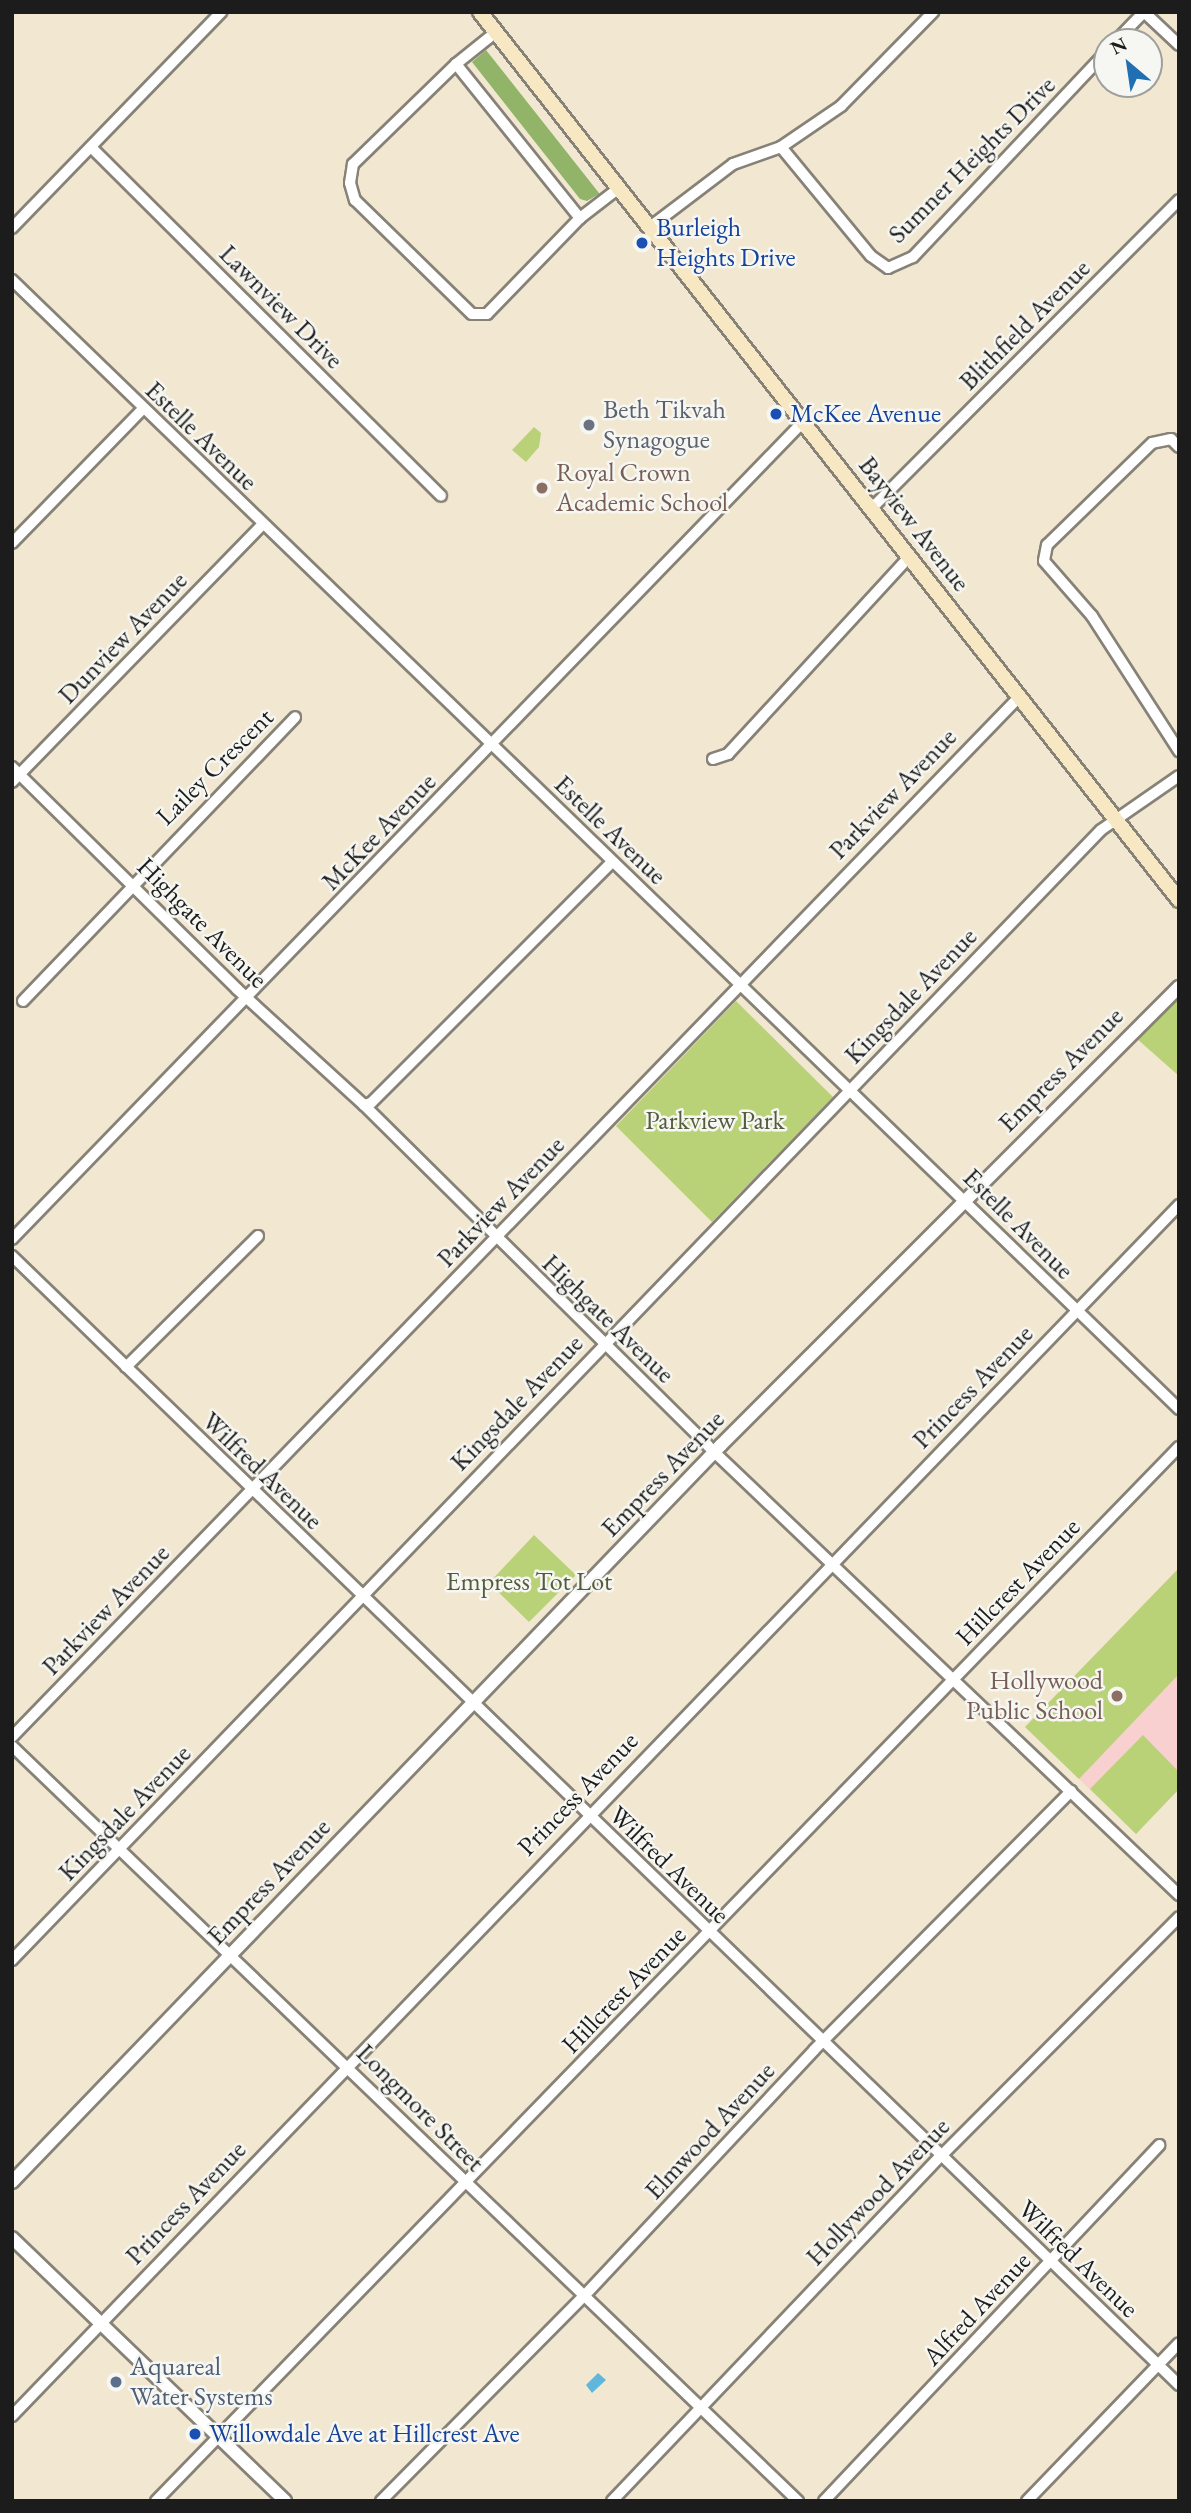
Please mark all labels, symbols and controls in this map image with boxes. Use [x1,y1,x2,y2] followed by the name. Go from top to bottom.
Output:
[1093,28,1163,98] north arrow
[1106,31,1131,61] text: N
[882,70,1062,250] street label: Sumner Heights Drive
[656,212,796,274] place label: Burleigh Heights Drive
[634,235,650,251] marker: Burleigh Heights Drive
[213,239,349,375] street label: Lawnview Drive
[953,253,1097,397] street label: Blithfield Avenue
[138,375,264,497] street label: Estelle Avenue
[603,394,726,456] place label: Beth Tikvah Synagogue
[790,398,941,430] place label: McKee Avenue
[768,406,784,422] marker: McKee Avenue
[581,417,597,433] marker: Beth Tikvah Synagogue
[852,450,976,598] street label: Bayview Avenue
[556,457,728,518] place label: Royal Crown Academic School
[534,480,550,496] marker: Royal Crown Academic School
[52,565,194,711] street label: Dunview Avenue
[150,702,280,832] street label: Lailey Crescent
[823,722,963,866] street label: Parkview Avenue
[315,767,443,897] street label: McKee Avenue
[547,769,673,891] street label: Estelle Avenue
[130,851,274,995] street label: Highgate Avenue
[838,921,984,1071] street label: Kingsdale Avenue
[992,1001,1130,1139] street label: Empress Avenue
[645,1105,785,1137] park label: Parkview Park
[431,1130,571,1274] street label: Parkview Avenue
[956,1162,1080,1286] street label: Estelle Avenue
[535,1248,681,1390] street label: Highgate Avenue
[906,1319,1040,1455] street label: Princess Avenue
[444,1328,590,1478] street label: Kingsdale Avenue
[595,1404,731,1544] street label: Empress Avenue
[195,1406,329,1536] street label: Wilfred Avenue
[949,1512,1087,1652] street label: Hillcrest Avenue
[36,1538,176,1682] street label: Parkview Avenue
[446,1566,612,1598] park label: Empress Tot Lot
[966,1665,1103,1726] place label: Hollywood Public School
[1109,1688,1125,1704] marker: Hollywood Public School
[511,1726,645,1862] street label: Princess Avenue
[52,1738,198,1888] street label: Kingsdale Avenue
[602,1800,736,1930] street label: Wilfred Avenue
[201,1812,337,1952] street label: Empress Avenue
[555,1920,693,2060] street label: Hillcrest Avenue
[350,2038,490,2178] street label: Longmore Street
[638,2056,782,2206] street label: Elmwood Avenue
[800,2112,956,2272] street label: Hollywood Avenue
[119,2135,253,2271] street label: Princess Avenue
[1011,2194,1145,2324] street label: Wilfred Avenue
[916,2246,1038,2372] street label: Alfred Avenue
[130,2351,273,2412] place label: Aquareal Water Systems
[108,2374,124,2390] marker: Aquareal Water Systems
[209,2418,520,2450] place label: Willowdale Ave at Hillcrest Ave
[187,2426,203,2442] marker: Willowdale Ave at Hillcrest Ave

